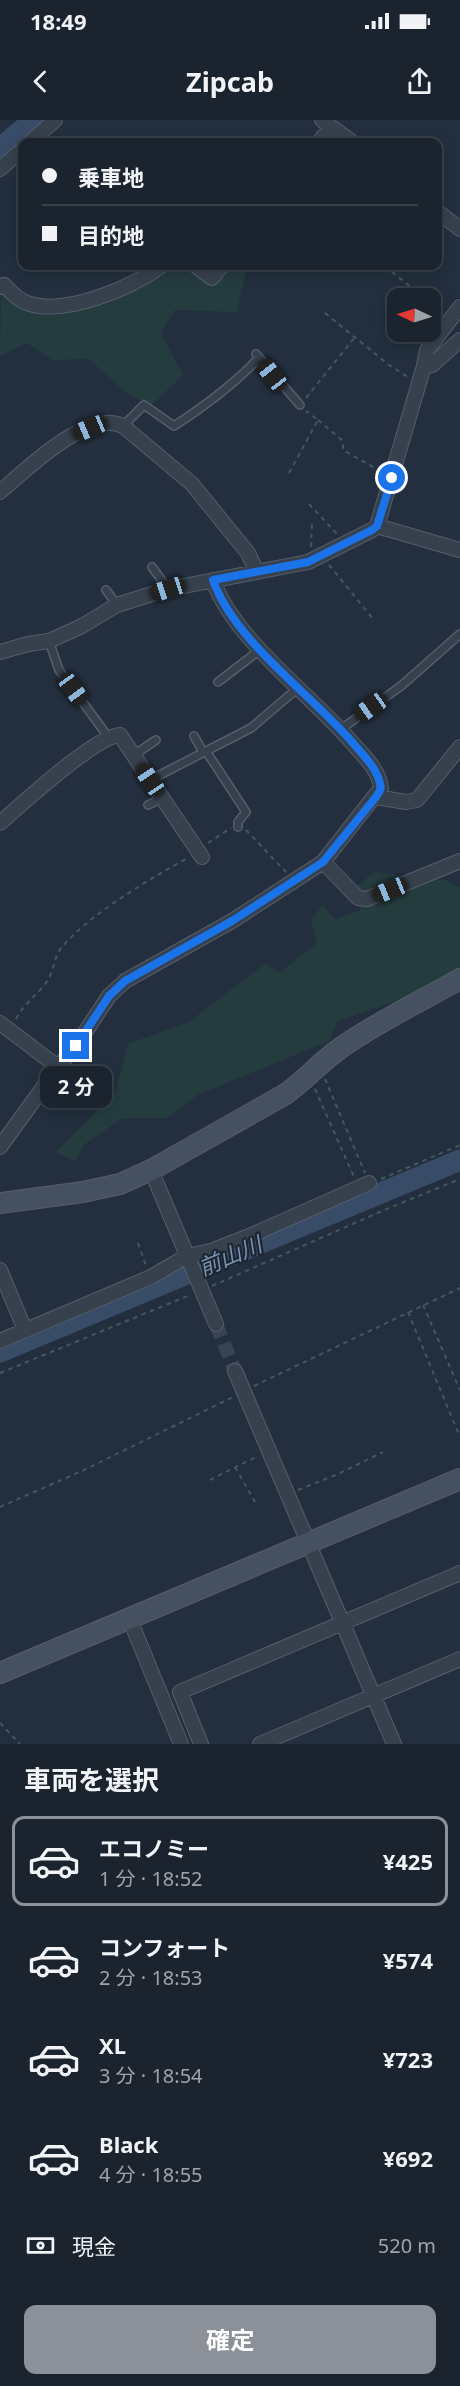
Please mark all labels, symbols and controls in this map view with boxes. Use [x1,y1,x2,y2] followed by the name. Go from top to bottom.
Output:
[30,6,87,36] text: 18:49
[186,63,274,100] text: Zipcab
[24,65,57,98] icon: back
[403,65,436,98] icon: share
[78,162,144,192] text: 乗車地
[78,220,144,250] text: 目的地
[387,288,441,342] north arrow
[387,288,441,342] map controls
[254,355,290,395] car
[70,413,110,443] car
[378,464,405,491] route start
[148,575,188,603] car
[55,669,91,709] car
[351,689,391,725] car
[132,760,168,800] car
[370,875,410,905] car
[62,1032,89,1059] route end
[40,1067,112,1109] callout: 2 分
[58,1073,94,1100] text: 2 分
[193,1228,268,1282] water label: 前山川
[24,1761,159,1798] text: 車両を選択
[99,1833,209,1863] text: エコノミー
[27,1834,81,1888] icon: car
[383,1846,433,1876] text: ¥425
[99,1865,203,1892] text: 1 分 · 18:52
[99,1932,230,1962] text: コンフォート
[27,1933,81,1987] icon: car
[383,1945,433,1975] text: ¥574
[99,1964,203,1991] text: 2 分 · 18:53
[99,2030,126,2060] text: XL
[27,2032,81,2086] icon: car
[383,2044,433,2074] text: ¥723
[99,2062,203,2089] text: 3 分 · 18:54
[99,2129,158,2159] text: Black
[27,2131,81,2185] icon: car
[383,2143,433,2173] text: ¥692
[99,2161,203,2188] text: 4 分 · 18:55
[24,2229,57,2262] icon: cash
[72,2231,116,2261] text: 現金
[378,2232,436,2259] text: 520 m
[24,2305,436,2374] button: 確定

